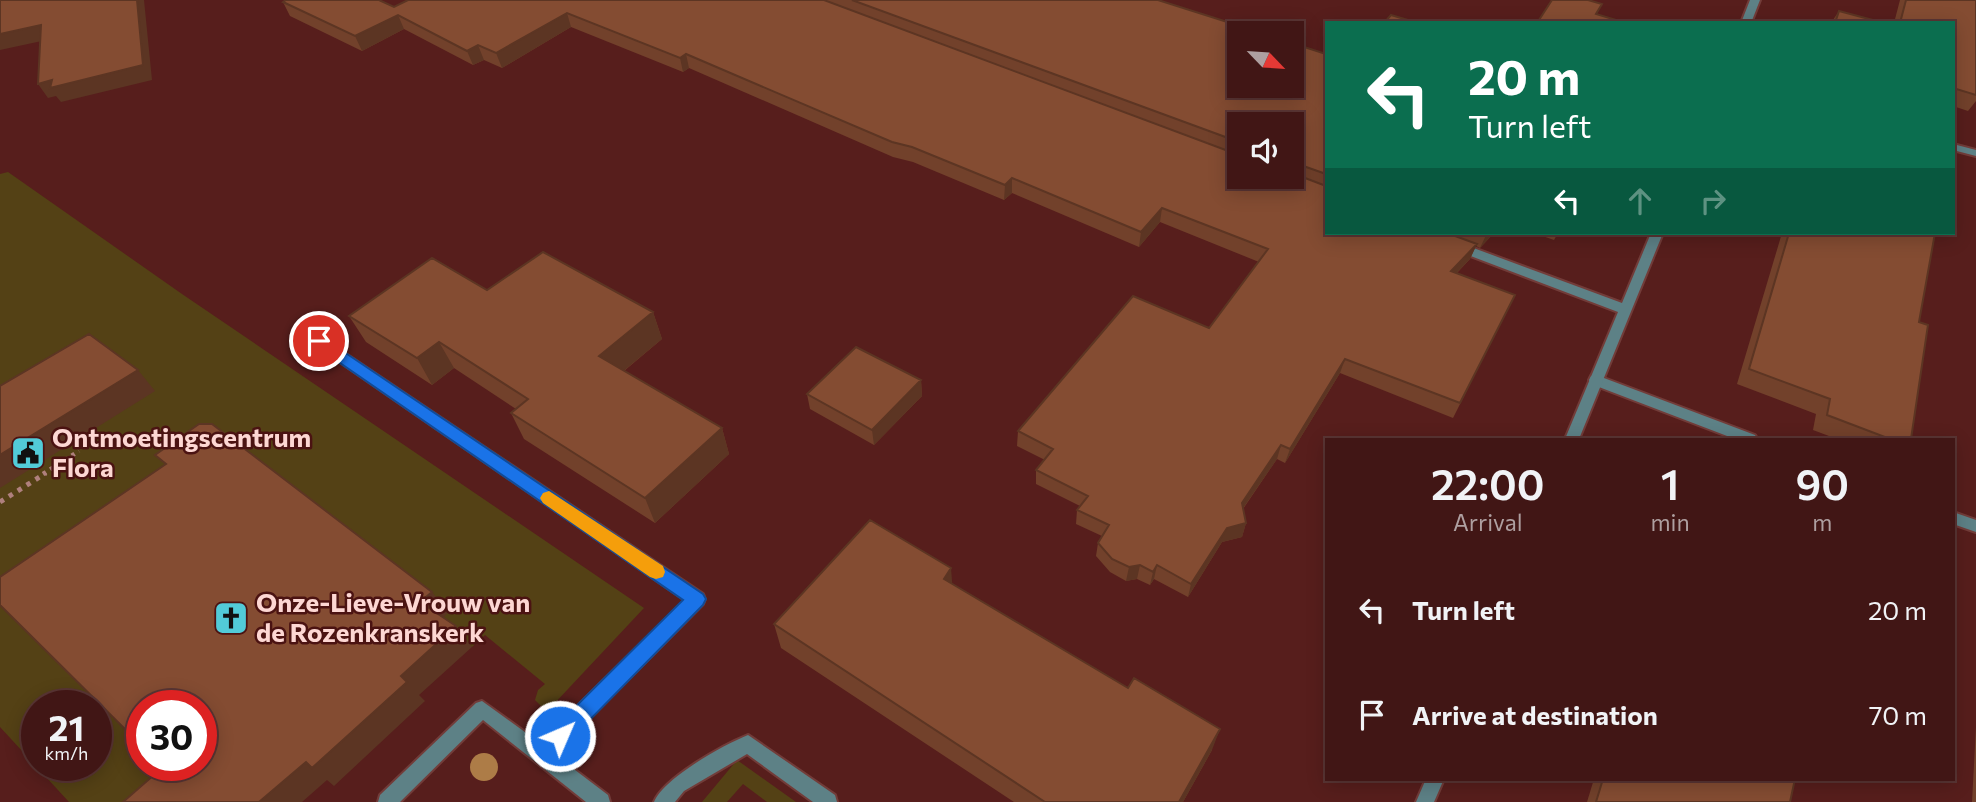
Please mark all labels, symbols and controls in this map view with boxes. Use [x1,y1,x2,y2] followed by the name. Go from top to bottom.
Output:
[1227,21,1304,98] north arrow
[1227,21,1304,189] map controls
[1468,45,1580,105] text: 20 m
[1353,49,1444,140] icon: left
[1468,105,1592,145] text: Turn left
[1227,112,1304,189] button: sound
[1548,182,1586,220] icon: left
[1621,182,1659,220] icon: ahead
[1694,182,1732,220] icon: right
[289,311,349,371] pin
[300,322,338,360] icon: arrive
[52,421,311,482] place label: Ontmoetingscentrum Flora
[9,434,47,472] public building icon: Ontmoetingscentrum Flora
[1431,457,1545,509] text: 22:00
[1661,457,1679,509] text: 1
[1796,457,1849,509] text: 90
[1453,508,1523,536] text: Arrival
[1650,508,1690,536] text: min
[1812,508,1832,536] text: m
[256,586,530,647] place label: Onze-Lieve-Vrouw van de Rozenkranskerk
[1353,591,1391,629] icon: left
[1412,594,1515,625] text: Turn left
[1868,594,1927,625] text: 20 m
[212,599,250,637] church icon: Onze-Lieve-Vrouw van de Rozenkranskerk
[126,690,217,781] speed limit sign: 30
[1353,696,1391,734] icon: arrive
[523,699,597,773] position arrow
[1412,699,1658,730] text: Arrive at destination
[1869,699,1927,730] text: 70 m
[49,705,84,748] text: 21
[45,742,88,764] text: km/h

